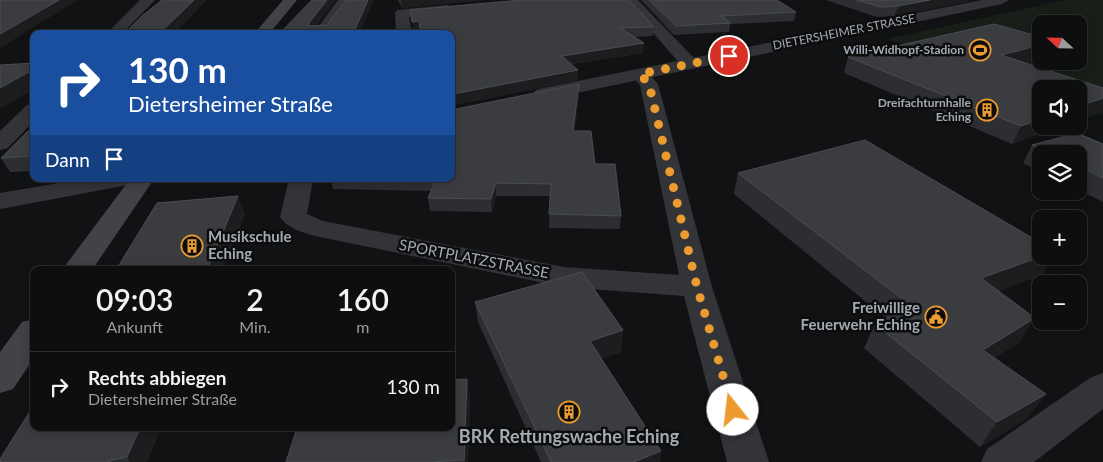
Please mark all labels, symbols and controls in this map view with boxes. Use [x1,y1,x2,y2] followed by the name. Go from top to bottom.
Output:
[771,10,916,53] street label: DIETERSHEIMER STRASSE
[1032,15,1088,70] north arrow
[1032,15,1087,330] map controls
[708,35,750,77] pin
[968,38,992,62] sports icon: Willi-Widhopf-Stadion
[715,42,743,70] icon: arrive
[843,42,964,57] place label: Willi-Widhopf-Stadion
[128,48,227,90] text: 130 m
[45,50,110,115] icon: right
[1032,80,1087,135] button: sound
[128,90,333,117] text: Dietersheimer Straße
[878,95,972,124] place label: Dreifachturnhalle Eching
[975,98,999,122] building icon: Dreifachturnhalle Eching
[100,145,128,173] icon: arrive
[1032,145,1087,200] button: layers
[45,148,90,171] text: Dann
[1032,210,1087,265] button: +
[208,227,291,262] place label: Musikschule Eching
[180,234,204,258] building icon: Musikschule Eching
[398,235,551,281] street label: SPORTPLATZSTRASSE
[1032,275,1087,330] button: −
[96,281,173,317] text: 09:03
[246,281,264,317] text: 2
[337,281,389,317] text: 160
[801,298,920,333] place label: Freiwillige Feuerwehr Eching
[924,305,948,329] public building icon: Freiwillige Feuerwehr Eching
[106,317,163,336] text: Ankunft
[239,317,271,336] text: Min.
[356,317,369,336] text: m
[88,366,226,389] text: Rechts abbiegen
[45,373,73,401] icon: right
[386,375,440,398] text: 130 m
[706,383,758,435] position arrow
[88,389,237,408] text: Dietersheimer Straße
[557,400,581,424] building icon: BRK Rettungswache Eching
[459,425,680,447] place label: BRK Rettungswache Eching

